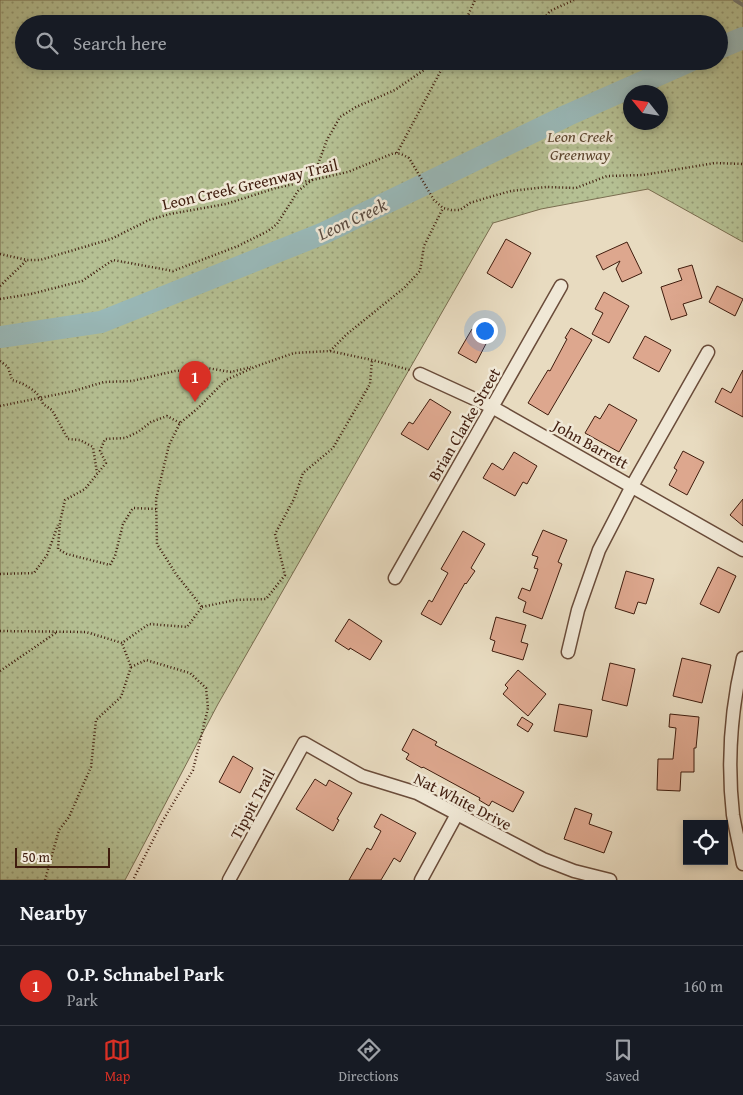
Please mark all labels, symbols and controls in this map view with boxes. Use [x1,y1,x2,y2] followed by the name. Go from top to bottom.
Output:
[15,15,728,70] search box
[33,29,61,57] icon: search
[73,29,167,57] text: Search here
[623,85,668,130] north arrow
[546,124,614,166] park label: Leon Creek Greenway
[160,152,341,216] street label: Leon Creek Greenway Trail
[312,191,392,247] water label: Leon Creek
[472,318,498,344] your location
[179,361,211,402] pin: 1
[422,363,506,485] street label: Brian Clarke Street
[547,412,633,475] street label: John Barrett
[223,764,281,843] street label: Tippit Trail
[410,766,516,836] street label: Nat White Drive
[683,820,728,865] map controls
[683,820,728,865] button: locate
[15,845,110,868] scale bar
[22,847,50,867] text: 50 m
[20,897,87,928] text: Nearby
[67,960,224,988] text: O.P. Schnabel Park
[32,974,40,998] text: 1
[683,974,723,998] text: 160 m
[67,988,98,1012] text: Park
[103,1036,131,1086] tab: Map
[338,1036,399,1086] tab: Directions
[606,1036,640,1086] tab: Saved

